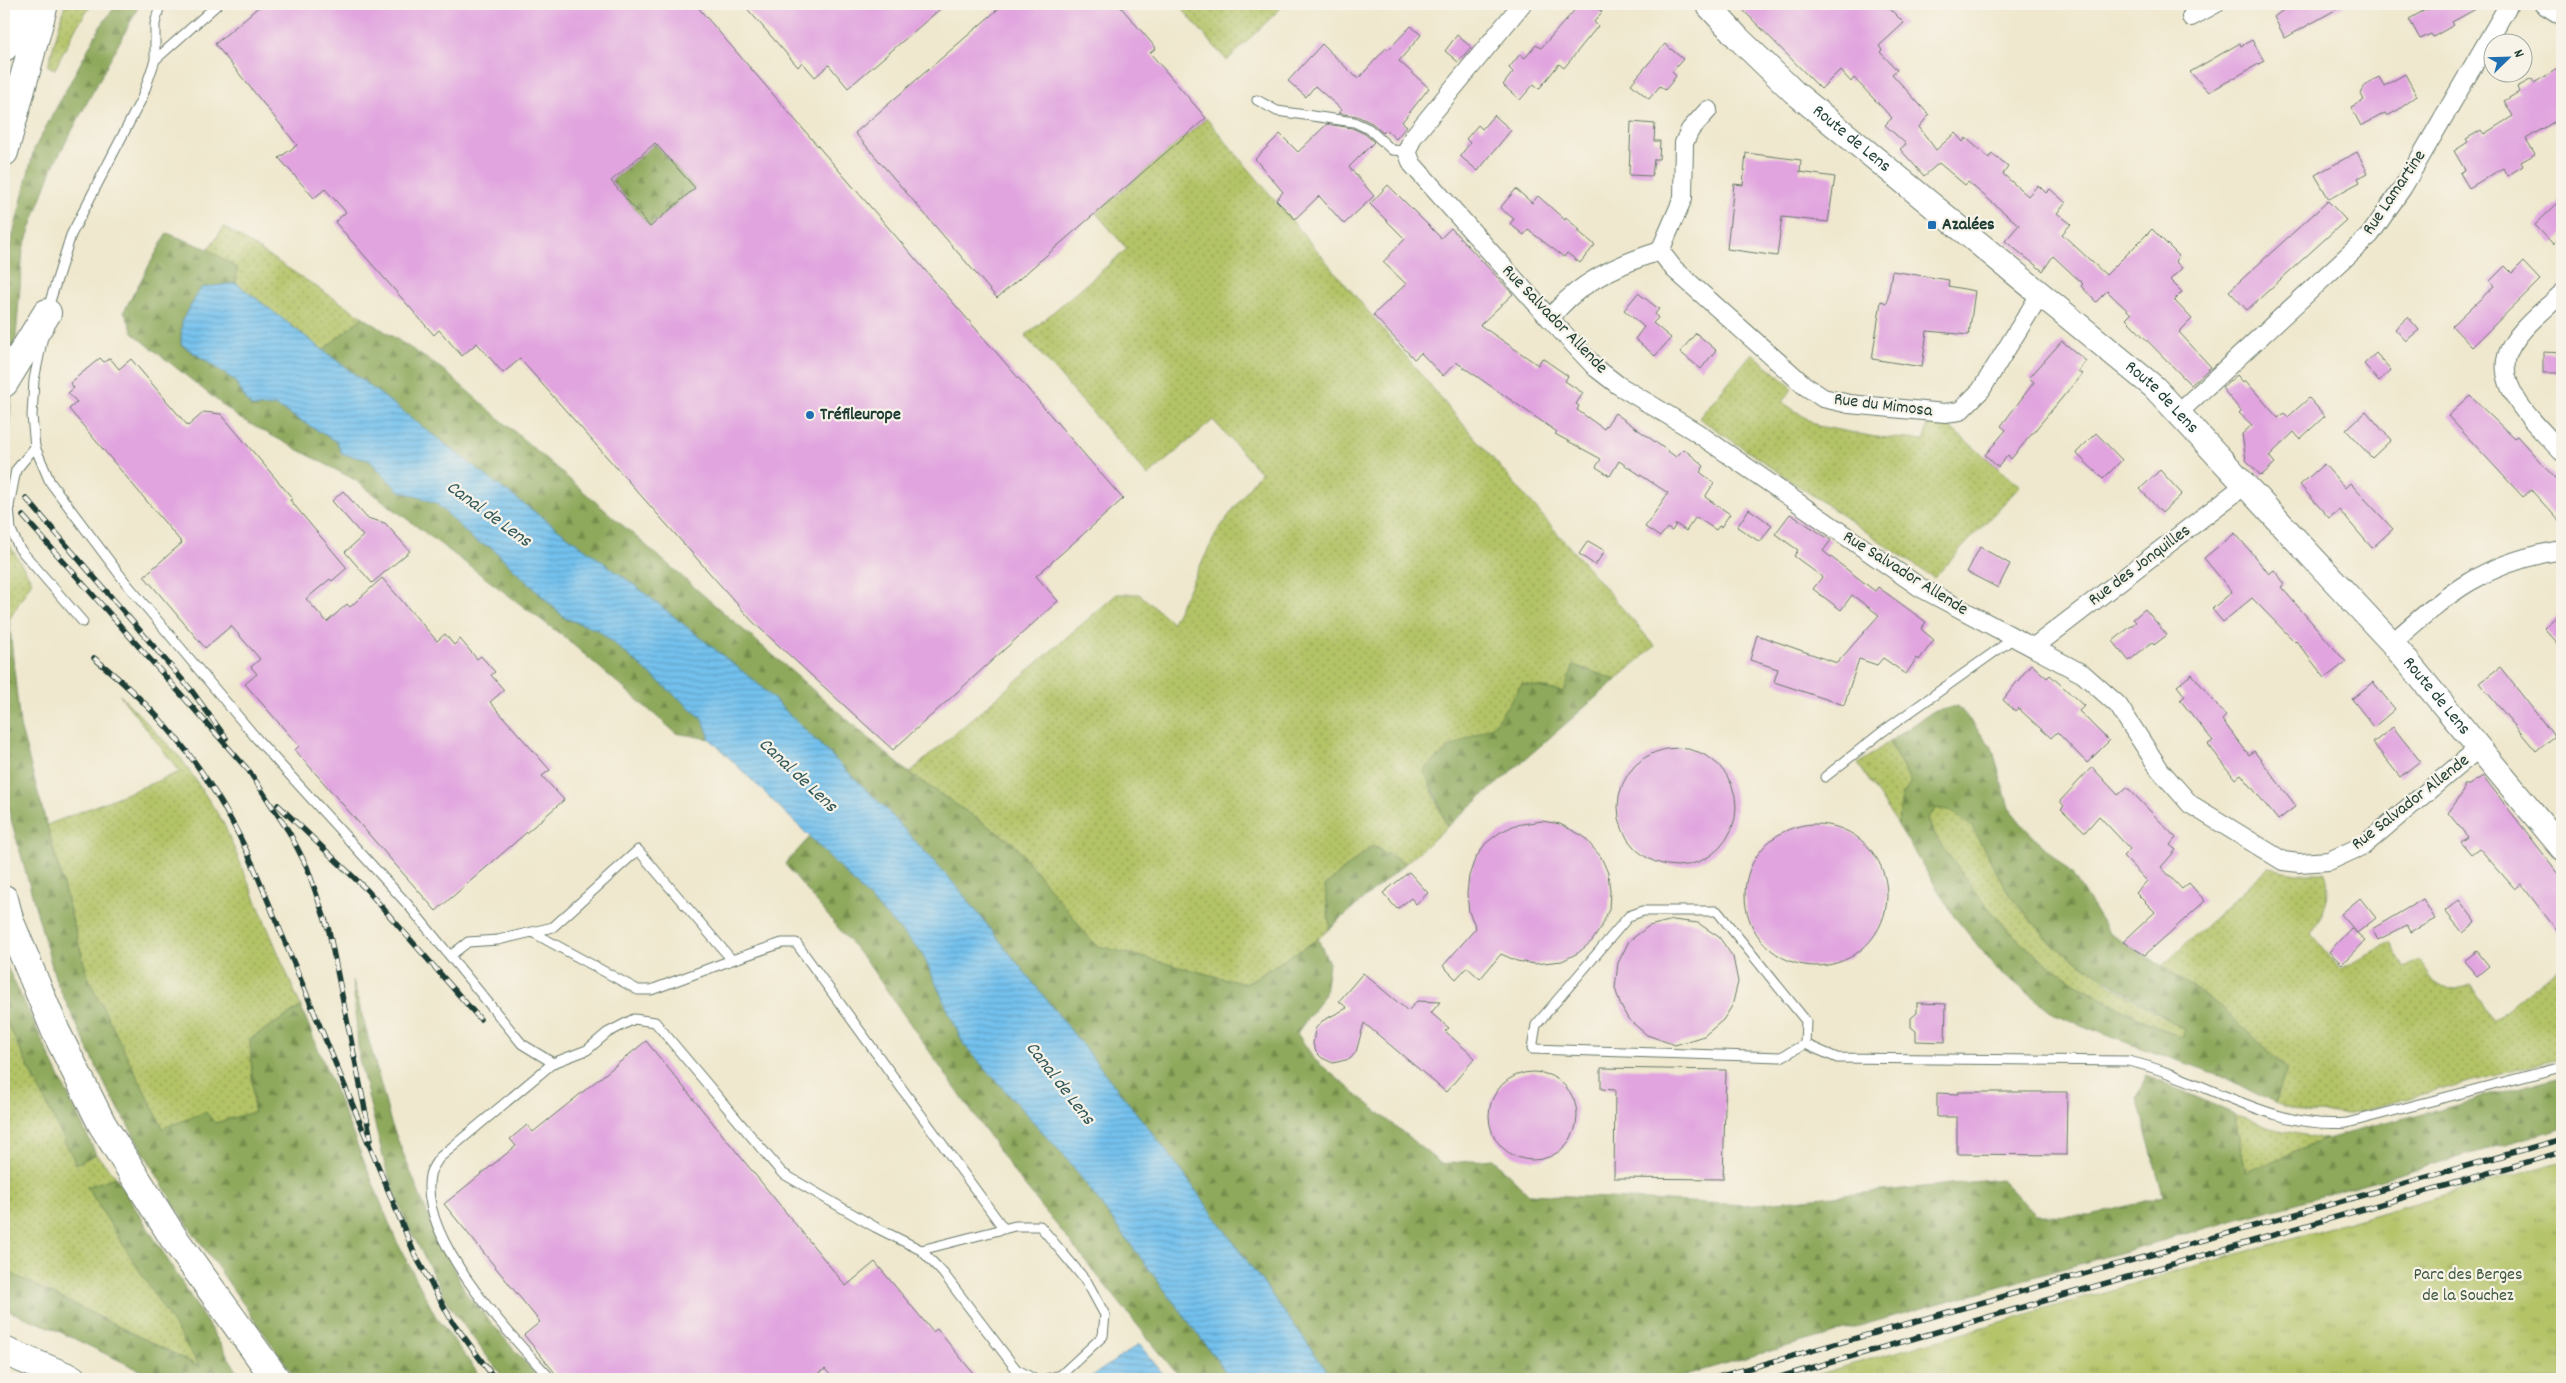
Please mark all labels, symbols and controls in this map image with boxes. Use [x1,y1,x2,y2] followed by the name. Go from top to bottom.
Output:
[2484,32,2534,82] north arrow
[2508,47,2529,61] text: N
[1807,99,1896,179] street label: Route de Lens
[2357,145,2433,241] street label: Rue Lamartine
[1942,213,1995,238] place label: Azalées
[1926,219,1938,231] marker: Azalées
[1495,260,1613,380] street label: Rue Salvador Allende
[2119,355,2204,440] street label: Route de Lens
[1832,388,1934,425] street label: Rue du Mimosa
[820,403,901,428] place label: Tréfileurope
[804,409,816,421] marker: Tréfileurope
[440,475,537,556] water label: Canal de Lens
[2084,519,2196,613] street label: Rue des Jonquilles
[1838,525,1973,623] street label: Rue Salvador Allende
[2396,652,2476,741] street label: Route de Lens
[751,732,843,820] water label: Canal de Lens
[2347,749,2475,857] street label: Rue Salvador Allende
[1018,1037,1101,1132] water label: Canal de Lens
[2413,1263,2523,1309] park label: Parc des Berges de la Souchez

